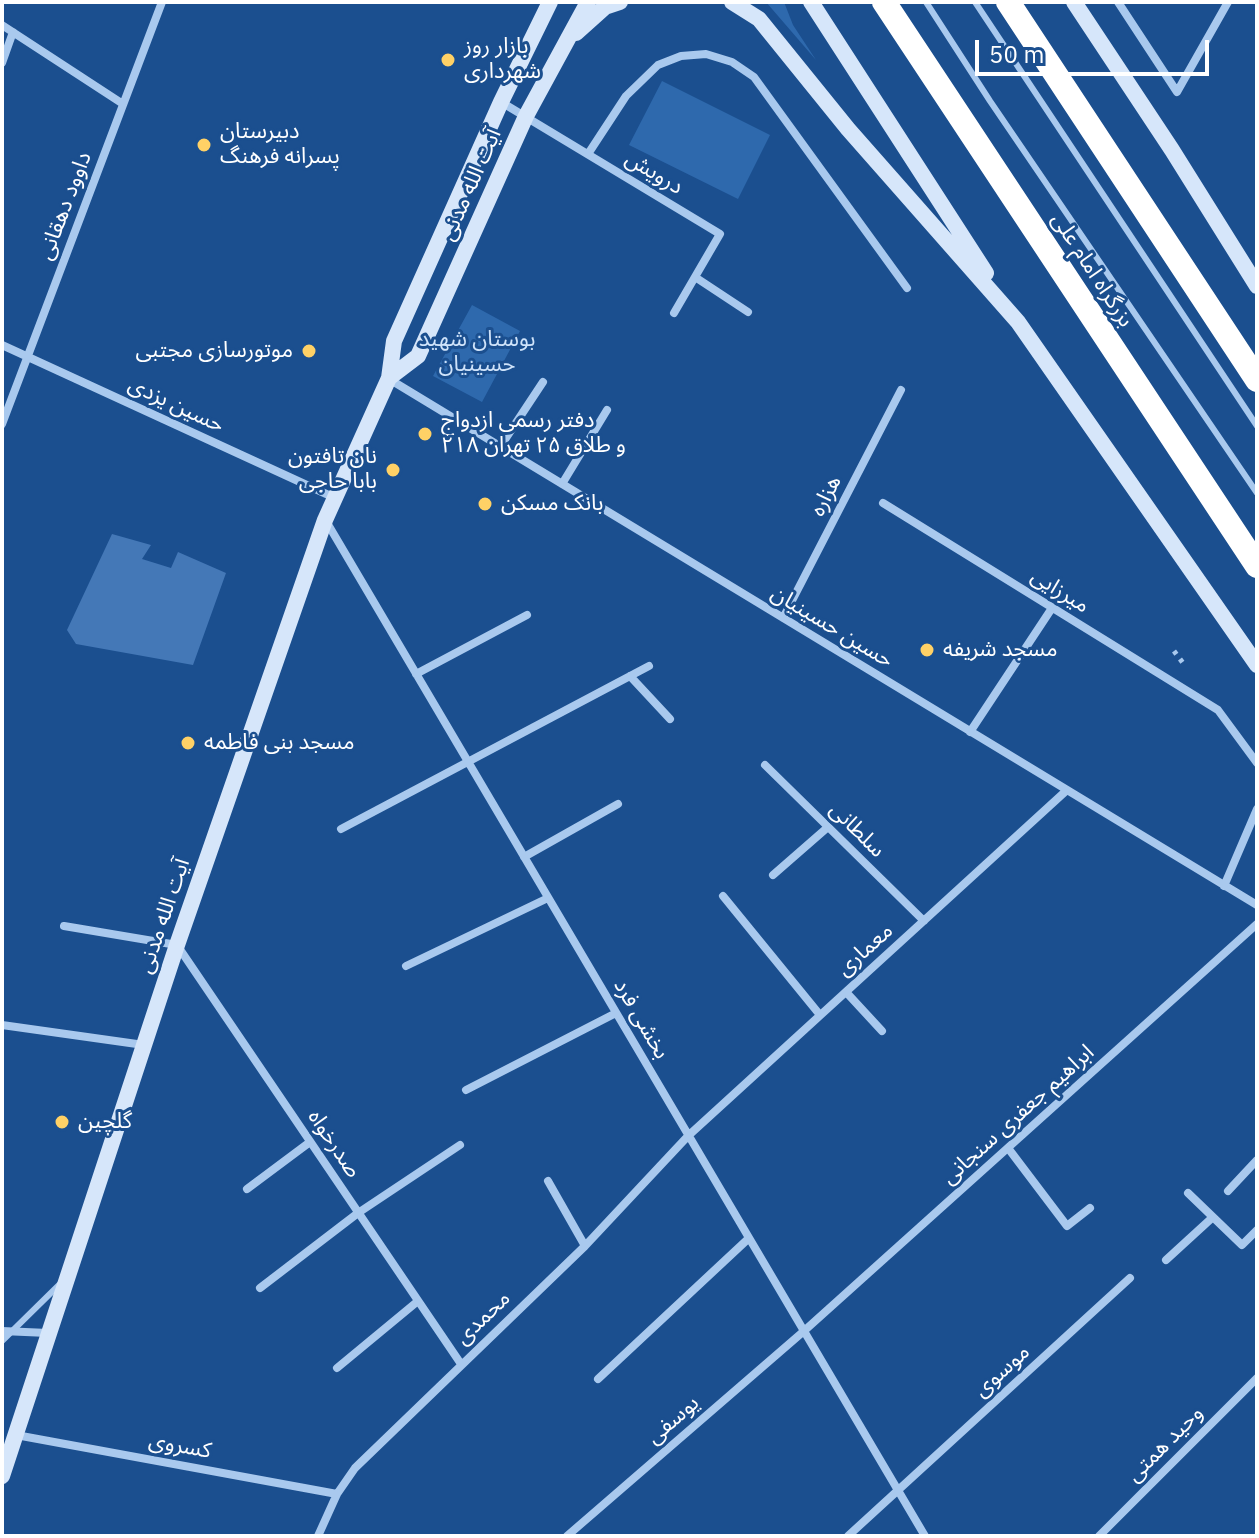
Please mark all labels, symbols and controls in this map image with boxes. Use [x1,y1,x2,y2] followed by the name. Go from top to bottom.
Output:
[979,24,1213,74] scale bar
[464,34,541,86] place label: بازار روز شهرداری
[989,38,1044,70] text: 50 m
[439,51,457,69] marker: بازار روز شهرداری
[220,119,340,170] place label: دبیرستان پسرانه فرهنگ
[435,125,507,245] street label: آیت الله مدنی
[195,136,213,154] marker: دبیرستان پسرانه فرهنگ
[620,145,688,201] street label: درویش
[32,148,98,264] street label: داوود دهقانی
[1045,208,1139,332] street label: بزرگراه امام علی
[419,327,535,378] park label: بوستان شهید حسینیان
[136,338,293,364] place label: موتورسازی مجتبی
[300,342,318,360] marker: موتورسازی مجتبی
[124,371,228,439] street label: حسین یزدی
[441,408,626,460] place label: دفتر رسمی ازدواج ۲۱۸ و طلاق ۲۵ تهران
[416,425,434,443] marker: دفتر رسمی ازدواج ۲۱۸ و طلاق ۲۵ تهران
[288,444,377,496] place label: نان تافتون بابا حاجی
[384,461,402,479] marker: نان تافتون بابا حاجی
[805,471,847,521] street label: هزاره
[501,491,603,517] place label: بانک مسکن
[476,495,494,513] marker: بانک مسکن
[1026,563,1094,619] street label: میرزایی
[766,580,898,674] street label: حسین حسینیان
[943,637,1058,663] place label: مسجد شریفه
[918,641,936,659] marker: مسجد شریفه
[204,730,355,756] place label: مسجد بنی فاطمه
[179,734,197,752] marker: مسجد بنی فاطمه
[824,797,890,863] street label: سلطانی
[132,855,196,977] street label: آیت الله مدنی
[831,918,899,982] street label: معماری
[607,974,675,1064] street label: بخشی فرد
[936,1040,1100,1190] street label: ابراهیم جعفری سنجانی
[302,1105,366,1183] street label: صدرخواه
[78,1109,132,1135] place label: گلچین
[53,1113,71,1131] marker: گلچین
[450,1285,516,1351] street label: محمدی
[969,1339,1035,1403] street label: موسوی
[641,1390,705,1450] street label: یوسفی
[1121,1400,1209,1488] street label: وحید همتی
[147,1428,213,1464] street label: کسروی

